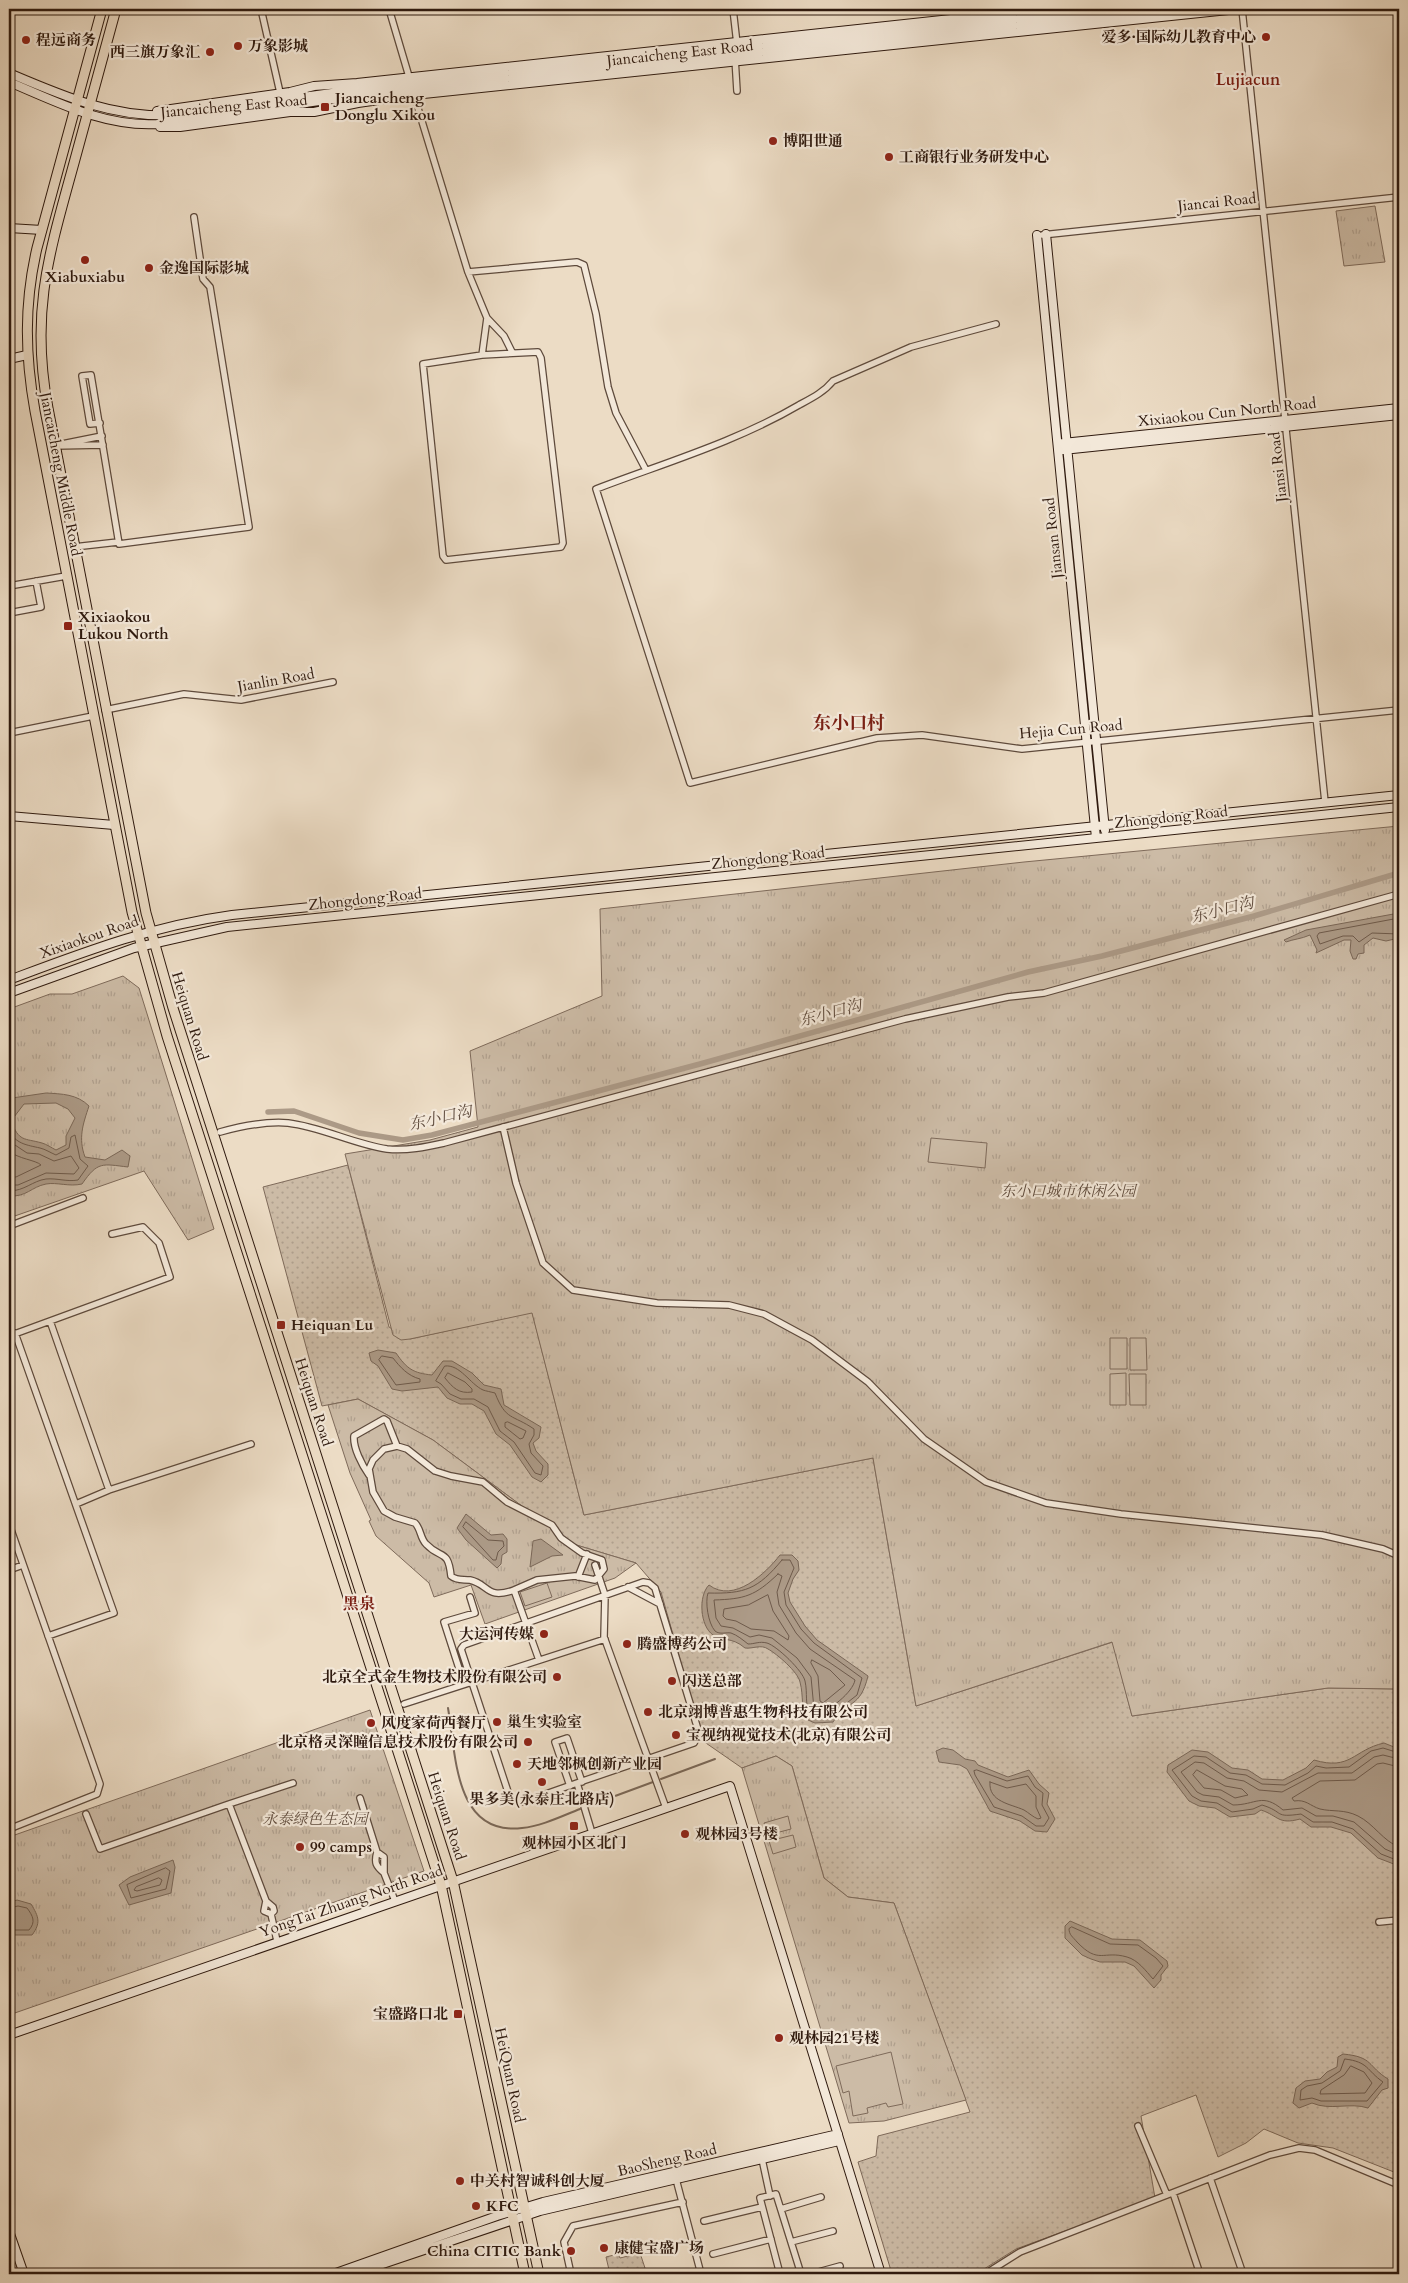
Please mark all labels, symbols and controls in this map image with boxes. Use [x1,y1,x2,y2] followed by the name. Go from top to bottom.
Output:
[1102,27,1256,47] place label: 爱多·国际幼儿教育中心
[36,30,96,50] place label: 程远商务
[1260,31,1272,43] marker: 爱多·国际幼儿教育中心
[20,34,32,46] marker: 程远商务
[604,35,754,71] street label: Jiancaicheng East Road
[248,36,308,56] place label: 万象影城
[232,40,244,52] marker: 万象影城
[110,42,201,62] place label: 西三旗万象汇
[204,46,216,58] marker: 西三旗万象汇
[1216,69,1281,91] district label: Lujiacun
[333,88,435,125] place label: Jiancaicheng Donglu Xikou
[158,90,308,123] street label: Jiancaicheng East Road
[319,101,331,113] marker: Jiancaicheng Donglu Xikou
[783,131,843,151] place label: 博阳世通
[767,135,779,147] marker: 博阳世通
[899,147,1049,167] place label: 工商银行业务研发中心
[883,151,895,163] marker: 工商银行业务研发中心
[1175,188,1257,216] street label: Jiancai Road
[79,254,91,266] marker: Xiabuxiabu
[159,258,249,278] place label: 金逸国际影城
[143,262,155,274] marker: 金逸国际影城
[45,267,125,287] place label: Xiabuxiabu
[35,388,87,558] street label: Jiancaicheng Middle Road
[1137,393,1317,431] street label: Xixiaokou Cun North Road
[1264,431,1292,505] street label: Jiansi Road
[1039,497,1067,581] street label: Jiansan Road
[78,607,169,644] place label: Xixiaokou Lukou North
[62,620,74,632] marker: Xixiaokou Lukou North
[234,663,316,697] street label: Jianlin Road
[813,711,885,736] district label: 东小口村
[1019,715,1123,743] street label: Hejia Cun Road
[1113,801,1229,833] street label: Zhongdong Road
[710,842,826,874] street label: Zhongdong Road
[307,883,423,915] street label: Zhongdong Road
[1189,891,1259,928] water label: 东小口沟
[37,911,141,963] street label: Xixiaokou Road
[167,969,213,1063] street label: Heiquan Road
[796,993,867,1032] water label: 东小口沟
[407,1099,477,1136] water label: 东小口沟
[1000,1181,1137,1201] park label: 东小口城市休闲公园
[291,1315,373,1335] place label: Heiquan Lu
[275,1319,287,1331] marker: Heiquan Lu
[290,1355,338,1449] street label: Heiquan Road
[343,1593,375,1615] district label: 黑泉
[459,1624,534,1644] place label: 大运河传媒
[538,1628,550,1640] marker: 大运河传媒
[637,1634,727,1654] place label: 腾盛博药公司
[621,1638,633,1650] marker: 腾盛博药公司
[322,1667,547,1687] place label: 北京全式金生物技术股份有限公司
[551,1671,563,1683] marker: 北京全式金生物技术股份有限公司
[682,1671,742,1691] place label: 闪送总部
[666,1675,678,1687] marker: 闪送总部
[658,1702,868,1722] place label: 北京翊博普惠生物科技有限公司
[642,1706,654,1718] marker: 北京翊博普惠生物科技有限公司
[507,1712,582,1732] place label: 巢生实验室
[381,1713,486,1733] place label: 风度家荷西餐厅
[491,1716,503,1728] marker: 巢生实验室
[365,1717,377,1729] marker: 风度家荷西餐厅
[686,1725,891,1745] place label: 宝视纳视觉技术(北京)有限公司
[670,1729,682,1741] marker: 宝视纳视觉技术(北京)有限公司
[278,1732,518,1752] place label: 北京格灵深瞳信息技术股份有限公司
[522,1736,534,1748] marker: 北京格灵深瞳信息技术股份有限公司
[527,1754,662,1774] place label: 天地邻枫创新产业园
[511,1758,523,1770] marker: 天地邻枫创新产业园
[423,1769,471,1863] street label: Heiquan Road
[536,1776,548,1788] marker: 果多美(永泰庄北路店)
[469,1789,615,1809] place label: 果多美(永泰庄北路店)
[262,1809,369,1829] park label: 永泰绿色生态园
[568,1820,580,1832] marker: 观林园小区北门
[695,1824,778,1844] place label: 观林园3号楼
[679,1828,691,1840] marker: 观林园3号楼
[521,1833,627,1853] place label: 观林园小区北门
[310,1837,372,1857] place label: 99 camps
[294,1841,306,1853] marker: 99 camps
[257,1860,445,1942] street label: YongTai Zhuang North Road
[373,2004,448,2024] place label: 宝盛路口北
[452,2008,464,2020] marker: 宝盛路口北
[490,2026,530,2124] street label: HeiQuan Road
[789,2028,879,2048] place label: 观林园21号楼
[773,2032,785,2044] marker: 观林园21号楼
[615,2139,719,2181] street label: BaoSheng Road
[470,2171,605,2191] place label: 中关村智诚科创大厦
[454,2175,466,2187] marker: 中关村智诚科创大厦
[486,2196,519,2216] place label: KFC
[470,2200,482,2212] marker: KFC
[614,2238,704,2258] place label: 康健宝盛广场
[427,2241,562,2261] place label: China CITIC Bank
[598,2242,610,2254] marker: 康健宝盛广场
[565,2245,577,2257] marker: China CITIC Bank

